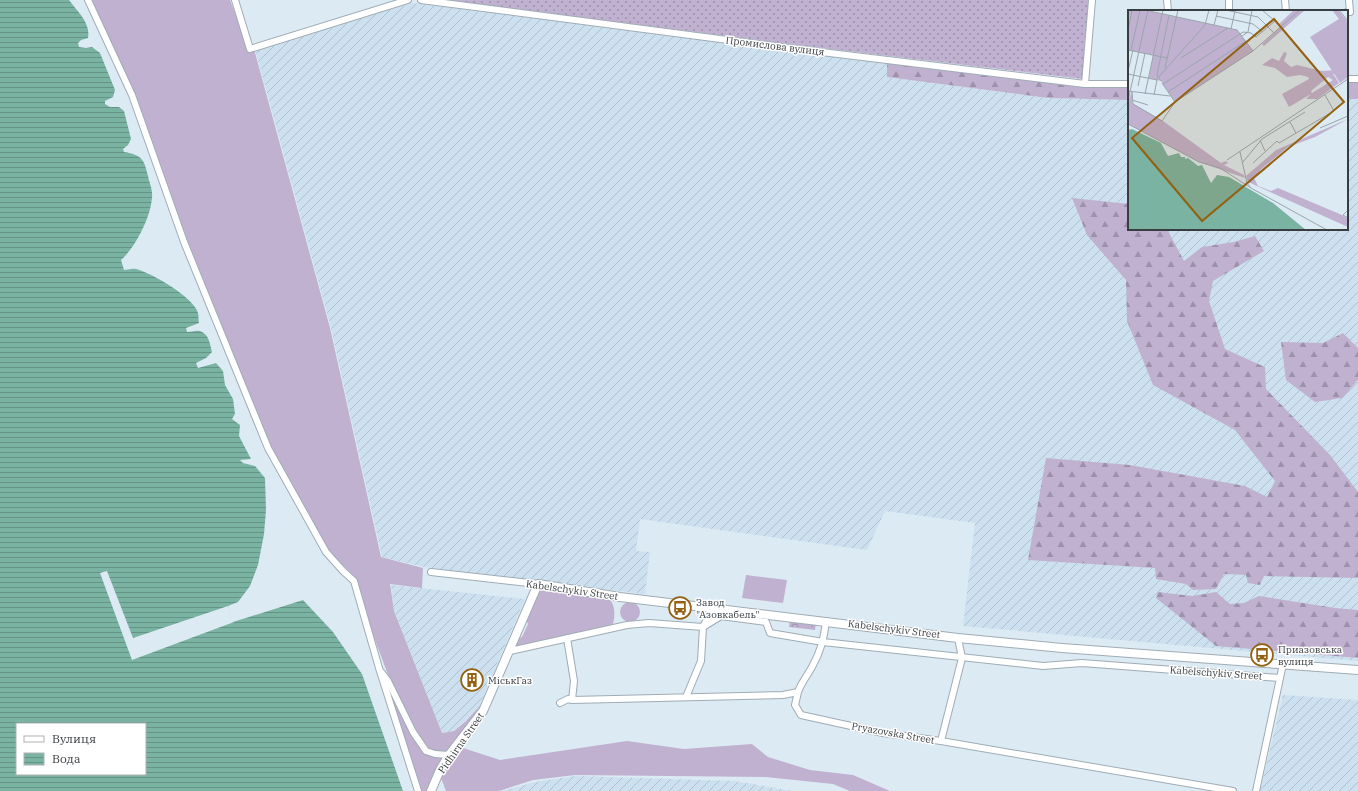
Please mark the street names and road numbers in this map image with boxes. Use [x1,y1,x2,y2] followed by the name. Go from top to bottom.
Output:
[725,33,825,59] street label: Промислова вулиця
[525,577,619,603] street label: Kabelschykiv Street
[847,617,941,641] street label: Kabelschykiv Street
[1169,663,1263,683] street label: Kabelschykiv Street
[435,710,487,776] street label: Pidhirna Street
[851,719,936,747] street label: Pryazovska Street

